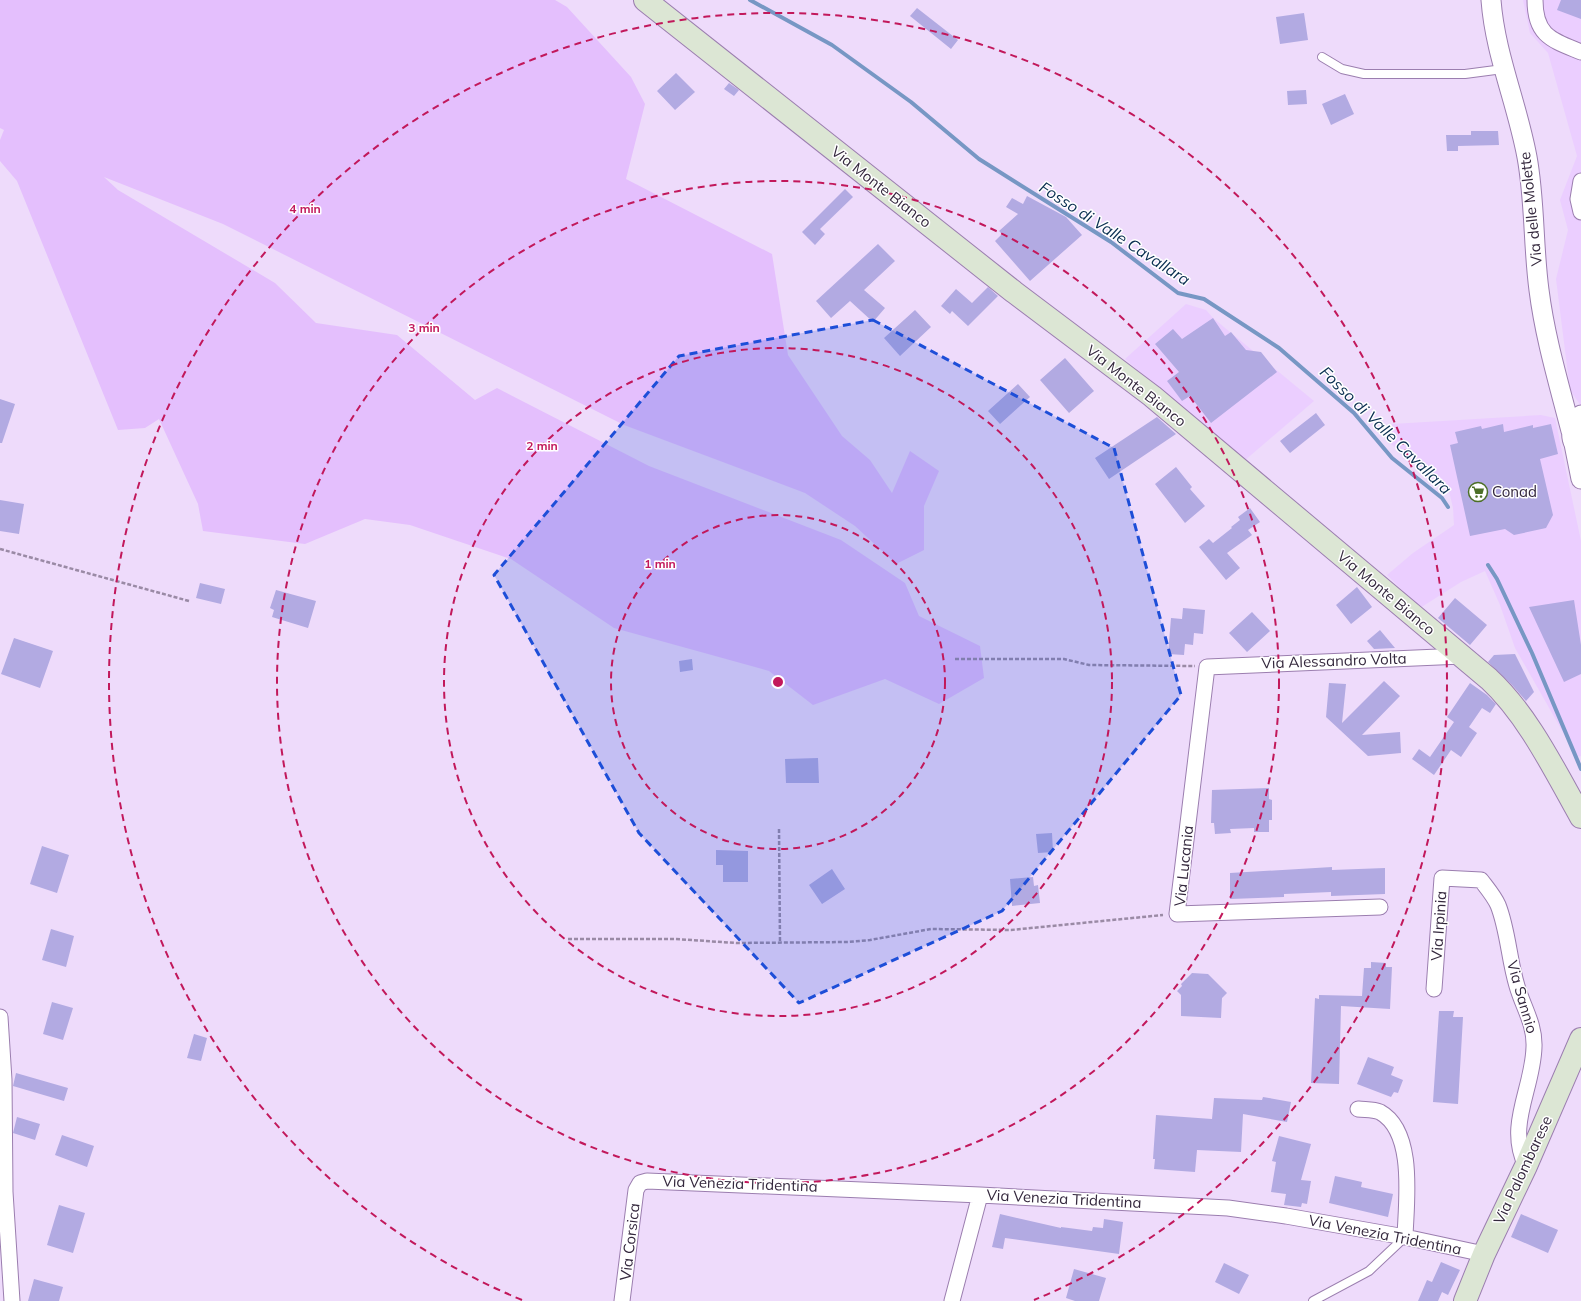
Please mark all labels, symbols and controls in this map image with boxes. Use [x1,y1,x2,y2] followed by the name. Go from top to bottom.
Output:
[827,142,935,232] street label: Via Monte Bianco
[1515,151,1546,267] street label: Via delle Molette
[1036,177,1194,289] water label: Fosso di Valle Cavallara
[289,201,321,216] text: 4 min
[408,320,440,335] text: 3 min
[1082,341,1190,431] street label: Via Monte Bianco
[1316,362,1456,498] water label: Fosso di Valle Cavallara
[526,438,558,453] text: 2 min
[1467,481,1489,503] supermarket icon: Conad
[1492,482,1537,501] place label: Conad
[1334,546,1439,639] street label: Via Monte Bianco
[644,556,676,571] text: 1 min
[1261,648,1407,673] street label: Via Alessandro Volta
[771,675,785,689] centre of rings
[1170,824,1197,907] street label: Via Lucania
[1427,890,1450,962] street label: Via Irpinia
[1503,958,1542,1036] street label: Via Sannio
[1489,1112,1556,1227] street label: Via Palombarese
[662,1171,818,1196] street label: Via Venezia Tridentina
[986,1185,1142,1212] street label: Via Venezia Tridentina
[615,1202,644,1282] street label: Via Corsica
[1307,1210,1463,1259] street label: Via Venezia Tridentina

